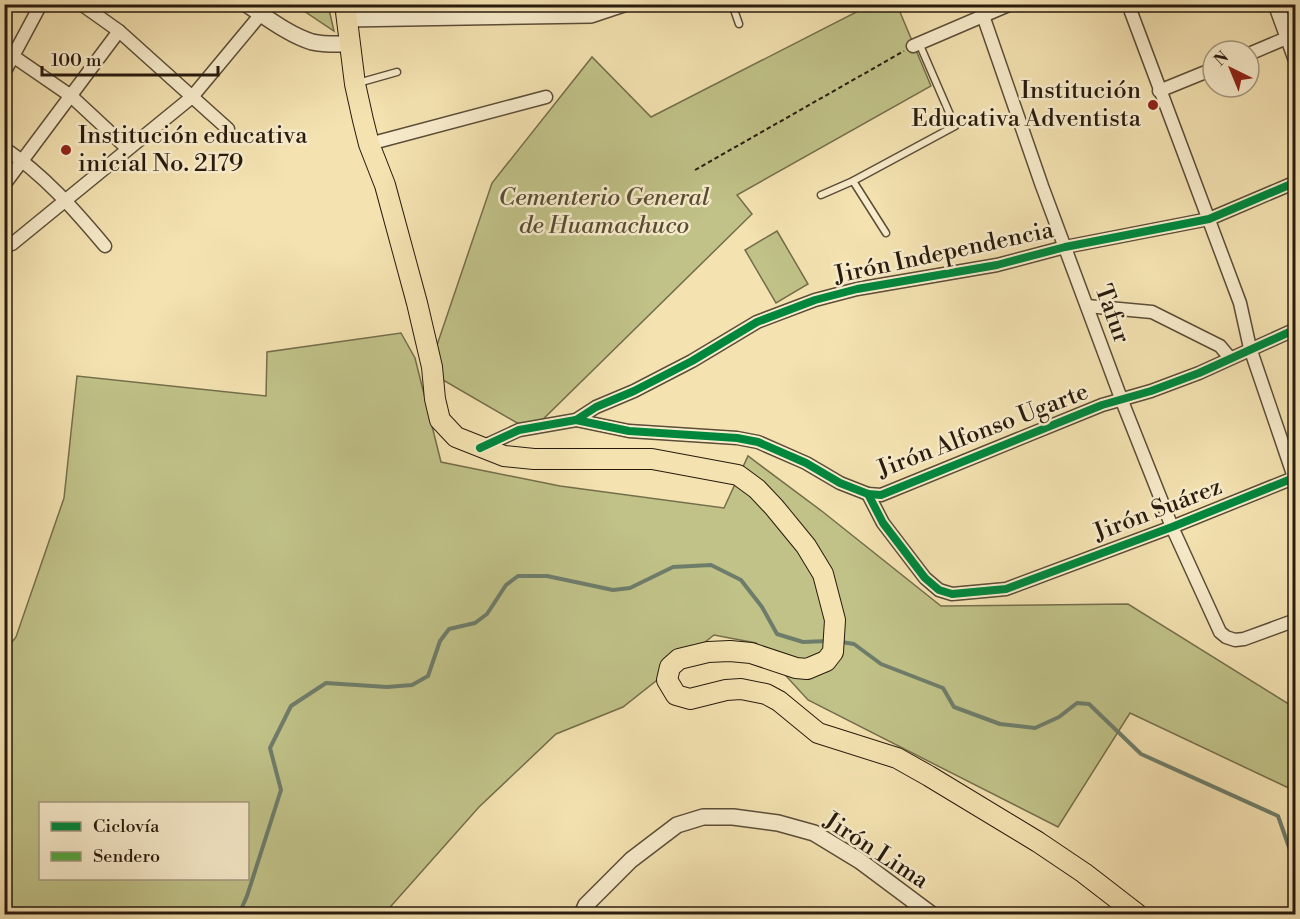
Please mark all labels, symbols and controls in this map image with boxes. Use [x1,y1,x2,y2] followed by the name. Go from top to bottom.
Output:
[42,39,218,77] scale bar
[1201,39,1261,99] north arrow
[1210,47,1233,70] text: N
[51,49,102,72] text: 100 m
[911,76,1142,134] place label: Institución Educativa Adventista
[1146,98,1160,112] marker: Institución Educativa Adventista
[78,121,308,179] place label: Institución educativa inicial No. 2179
[59,143,73,157] marker: Institución educativa inicial No. 2179
[499,183,710,241] park label: Cementerio General de Huamachuco
[831,215,1057,291] street label: Jirón Independencia
[1088,281,1136,347] street label: Tafur
[872,377,1093,485] street label: Jirón Alfonso Ugarte
[1089,472,1226,549] street label: Jirón Suárez
[39,802,249,880] legend
[817,806,935,896] street label: Jirón Lima
[93,815,160,838] text: Ciclovía
[93,845,160,868] text: Sendero

